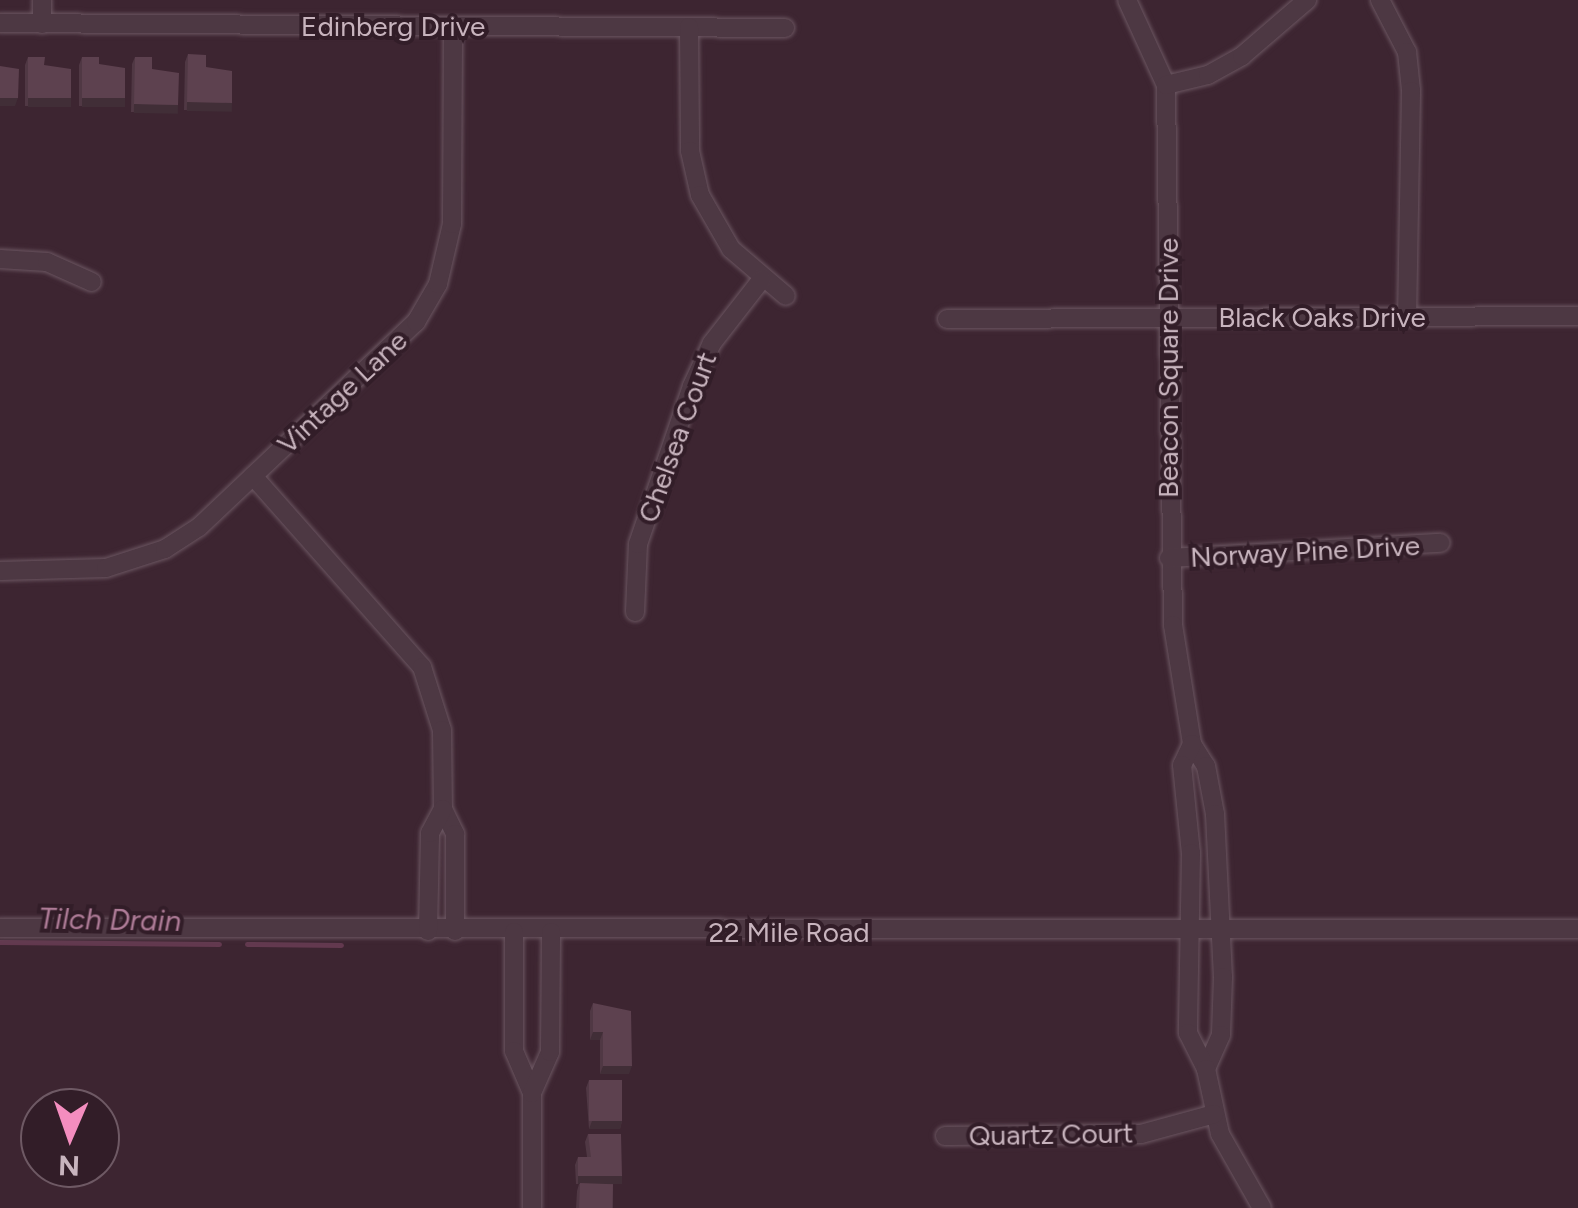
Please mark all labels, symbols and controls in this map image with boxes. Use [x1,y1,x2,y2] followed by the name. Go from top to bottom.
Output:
[301,9,485,43] street label: Edinberg Drive
[1151,238,1185,498] street label: Beacon Square Drive
[1218,300,1426,334] street label: Black Oaks Drive
[270,324,414,460] street label: Vintage Lane
[631,347,723,527] street label: Chelsea Court
[1189,528,1421,574] street label: Norway Pine Drive
[38,901,182,939] water label: Tilch Drain
[708,915,870,949] street label: 22 Mile Road
[20,1088,120,1188] north arrow
[968,1116,1134,1152] street label: Quartz Court
[58,1149,80,1183] text: N

